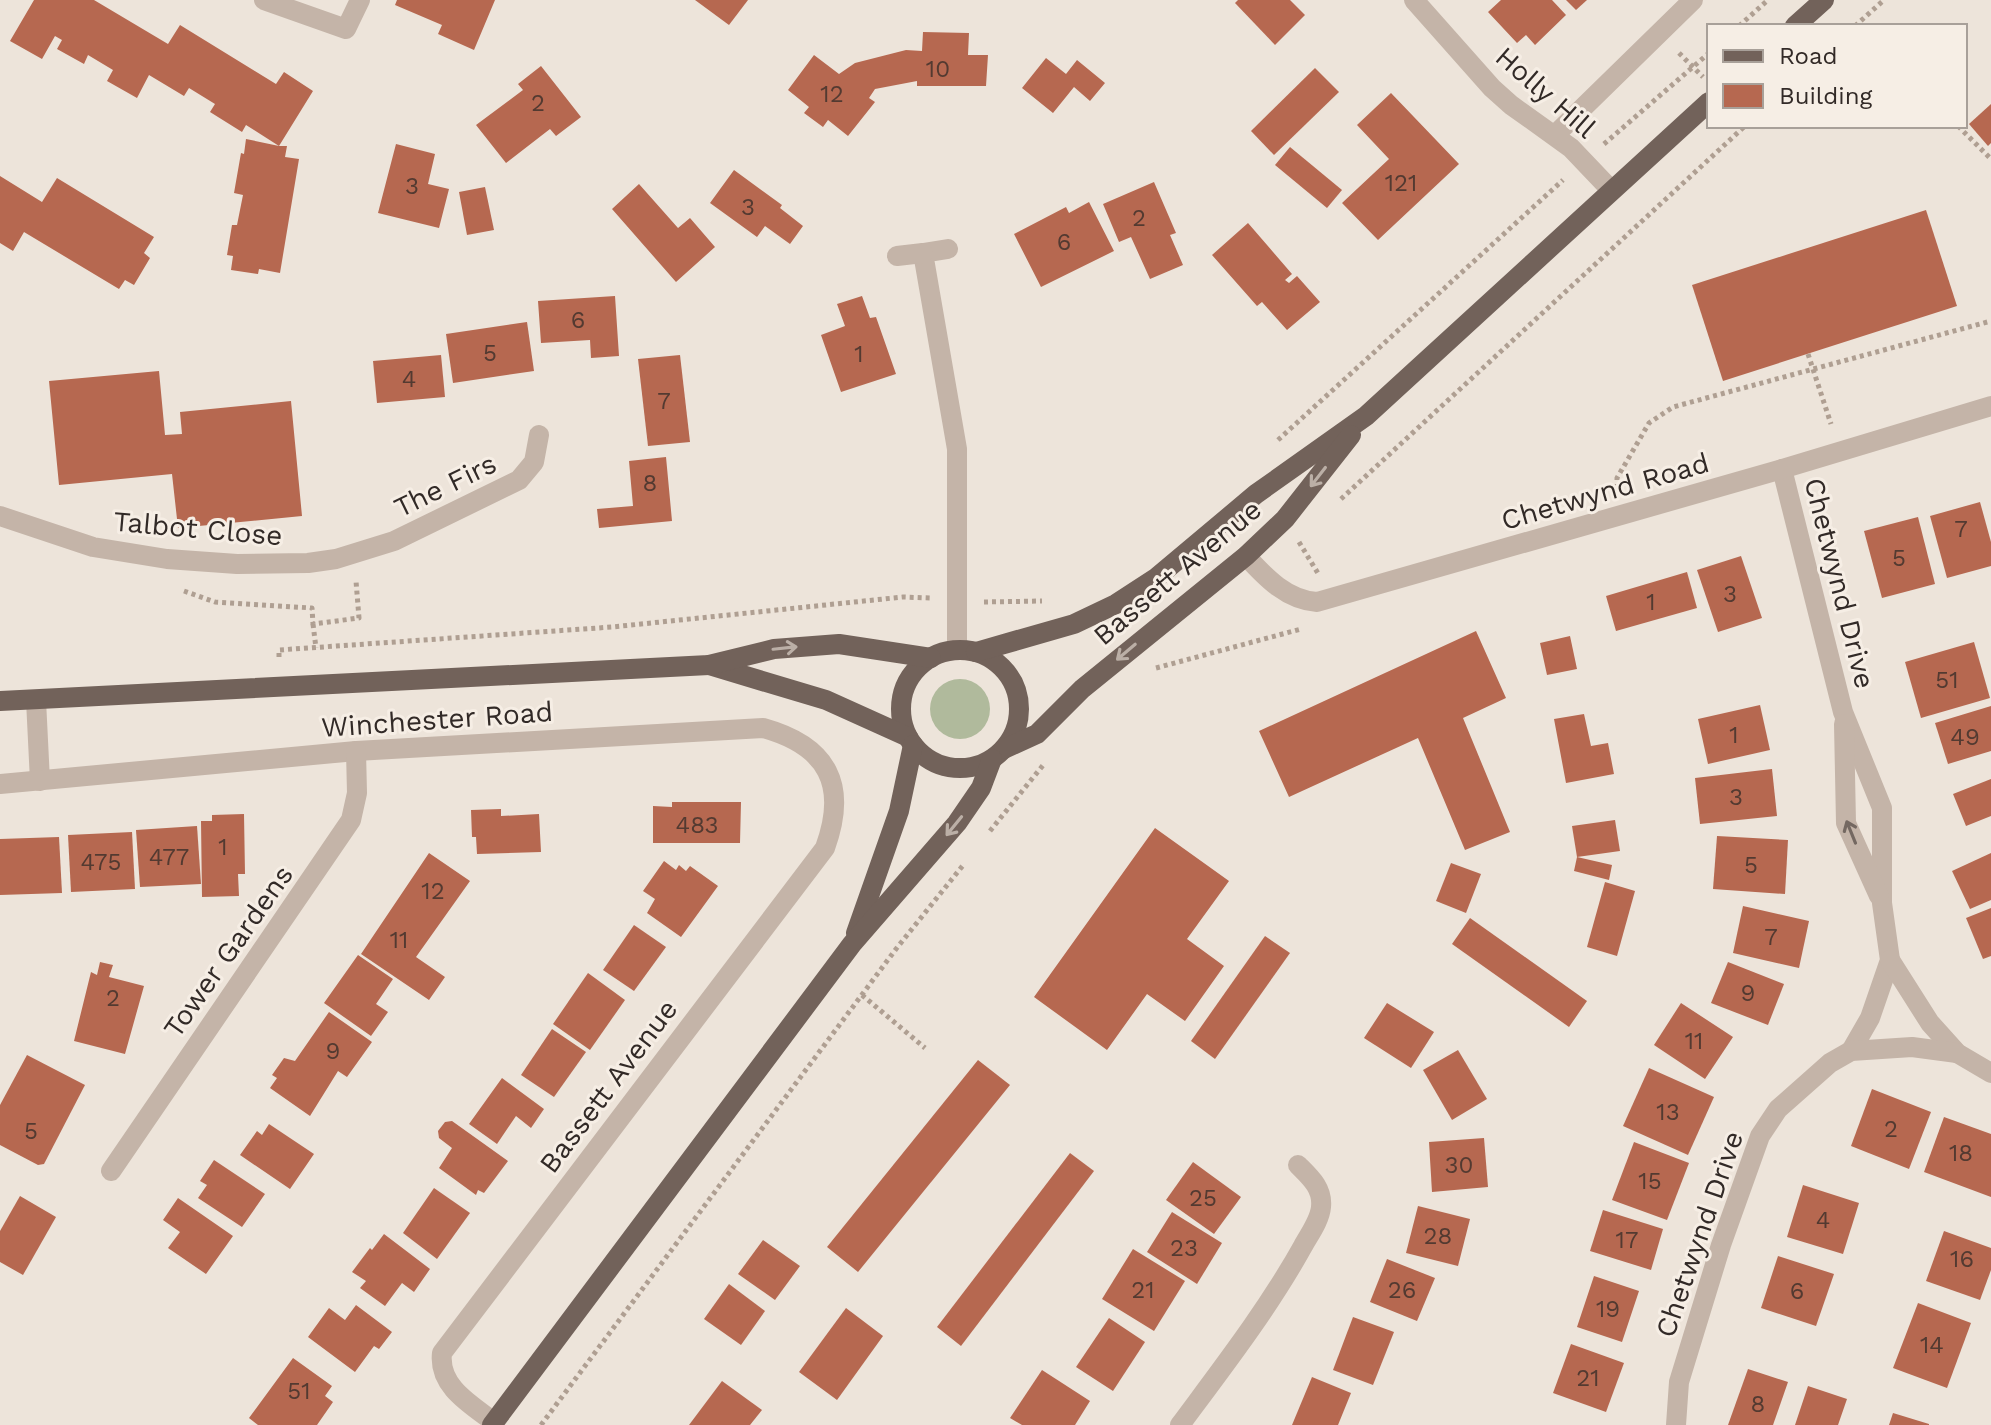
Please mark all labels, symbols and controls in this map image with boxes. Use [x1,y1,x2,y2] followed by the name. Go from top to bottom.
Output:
[1707,24,1967,128] legend
[1489,40,1603,145] street label: Holly Hill
[1779,42,1838,70] text: Road
[926,55,950,83] house number: 10
[820,80,844,108] house number: 12
[1779,82,1872,110] text: Building
[531,89,545,117] house number: 2
[1385,169,1417,197] house number: 121
[405,172,419,200] house number: 3
[741,193,755,221] house number: 3
[1132,204,1146,232] house number: 2
[1057,228,1071,256] house number: 6
[571,306,585,334] house number: 6
[483,339,497,367] house number: 5
[854,340,864,368] house number: 1
[402,365,416,393] house number: 4
[657,387,671,415] house number: 7
[1497,446,1713,537] street label: Chetwynd Road
[389,447,502,524] street label: The Firs
[1309,466,1326,487] one-way arrow
[643,469,657,497] house number: 8
[1797,474,1882,692] street label: Chetwynd Drive
[1087,493,1268,652] street label: Bassett Avenue
[112,505,284,552] street label: Talbot Close
[1954,515,1968,543] house number: 7
[1892,544,1906,572] house number: 5
[1723,580,1737,608] house number: 3
[1646,588,1656,616] house number: 1
[771,640,798,655] one-way arrow
[1117,643,1137,661] one-way arrow
[1935,666,1959,694] house number: 51
[320,695,554,744] street label: Winchester Road
[1729,721,1739,749] house number: 1
[1950,723,1980,751] house number: 49
[1729,783,1743,811] house number: 3
[676,811,718,839] house number: 483
[945,815,963,836] one-way arrow
[1843,820,1857,845] one-way arrow
[218,833,228,861] house number: 1
[149,843,189,871] house number: 477
[81,848,121,876] house number: 475
[1744,851,1758,879] house number: 5
[157,859,300,1044] street label: Tower Gardens
[421,877,445,905] house number: 12
[1764,923,1778,951] house number: 7
[390,926,408,954] house number: 11
[1741,979,1755,1007] house number: 9
[106,984,120,1012] house number: 2
[532,993,684,1180] street label: Bassett Avenue
[1685,1027,1703,1055] house number: 11
[326,1037,340,1065] house number: 9
[1656,1098,1680,1126] house number: 13
[1884,1115,1898,1143] house number: 2
[24,1117,38,1145] house number: 5
[1649,1127,1750,1342] street label: Chetwynd Drive
[1949,1139,1973,1167] house number: 18
[1445,1151,1473,1179] house number: 30
[1638,1167,1662,1195] house number: 15
[1189,1184,1217,1212] house number: 25
[1816,1206,1830,1234] house number: 4
[1424,1222,1452,1250] house number: 28
[1616,1226,1638,1254] house number: 17
[1170,1234,1198,1262] house number: 23
[1950,1245,1974,1273] house number: 16
[1131,1276,1155,1304] house number: 21
[1388,1276,1416,1304] house number: 26
[1790,1277,1804,1305] house number: 6
[1596,1295,1620,1323] house number: 19
[1920,1331,1944,1359] house number: 14
[1576,1364,1600,1392] house number: 21
[287,1377,311,1405] house number: 51
[1751,1390,1765,1418] house number: 8

